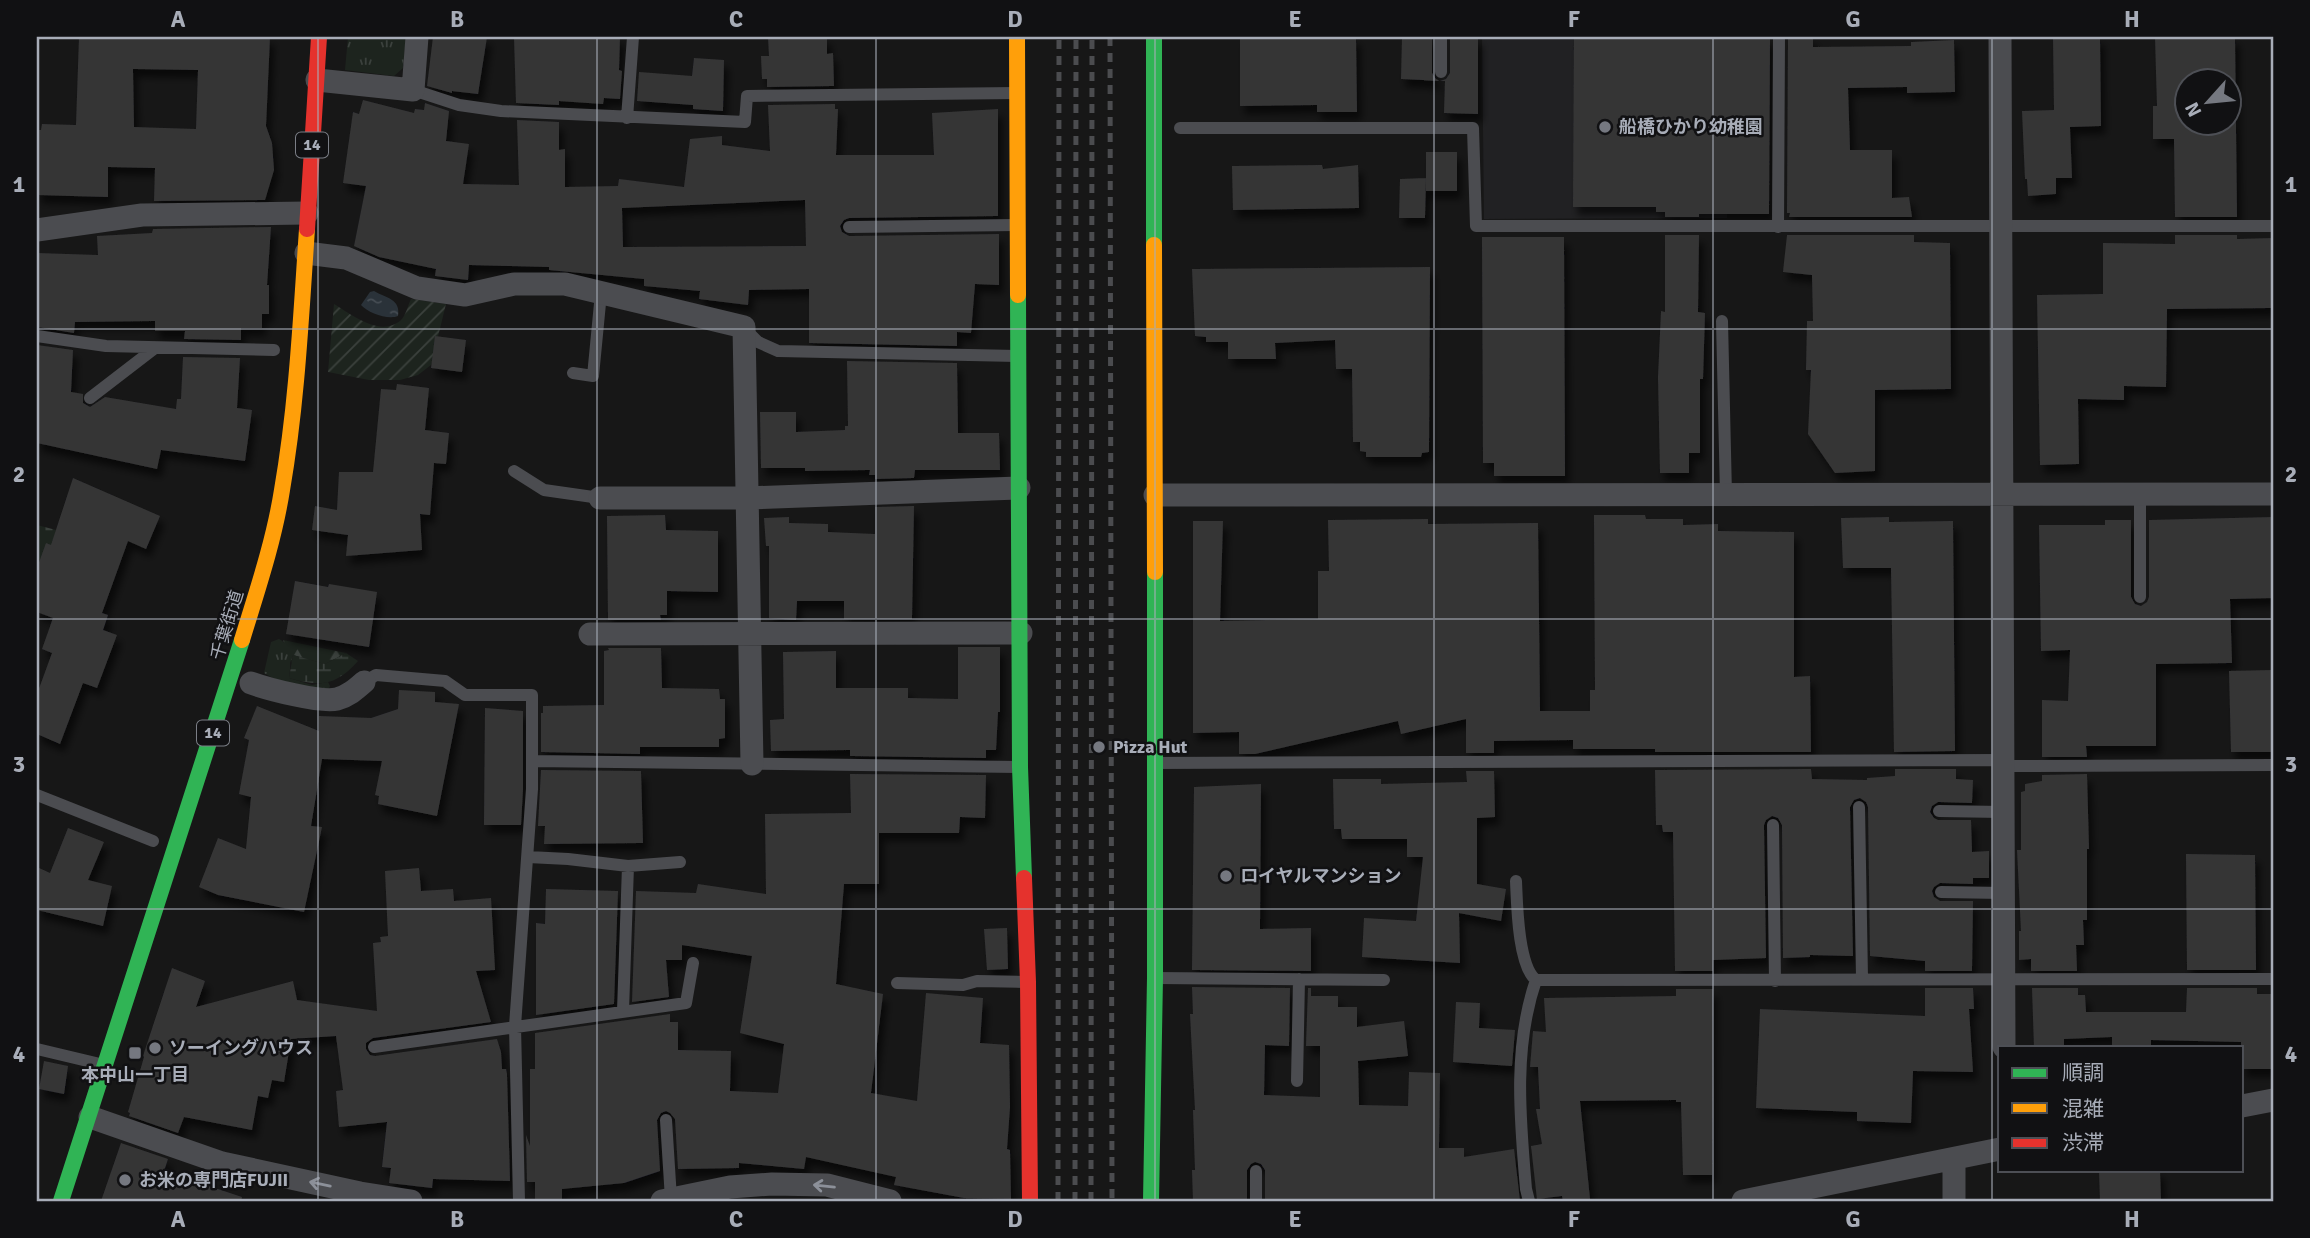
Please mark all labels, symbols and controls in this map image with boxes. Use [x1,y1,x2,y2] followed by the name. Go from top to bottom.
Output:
[171,5,186,34] text: A
[450,5,464,34] text: B
[729,5,743,34] text: C
[1007,5,1023,34] text: D
[1288,5,1302,34] text: E
[1568,5,1580,34] text: F
[1845,5,1861,34] text: G
[2124,5,2140,34] text: H
[2174,66,2244,136] north arrow
[2180,98,2207,121] text: N
[1619,116,1763,138] place label: 船橋ひかり幼稚園
[1597,119,1613,135] marker: 船橋ひかり幼稚園
[296,132,328,158] road number: 14
[13,170,25,199] text: 1
[2285,170,2297,199] text: 1
[13,460,25,489] text: 2
[2285,460,2297,489] text: 2
[206,587,248,663] street label: 千葉街道
[197,720,229,746] road number: 14
[1113,736,1188,758] place label: Pizza Hut
[1091,739,1107,755] marker: Pizza Hut
[13,750,25,779] text: 3
[2285,750,2297,779] text: 3
[1240,865,1401,887] place label: ロイヤルマンション
[1218,868,1234,884] marker: ロイヤルマンション
[169,1037,313,1059] place label: ソーイングハウス
[13,1040,25,1069] text: 4
[147,1040,163,1056] marker: ソーイングハウス
[2285,1040,2297,1069] text: 4
[127,1045,143,1061] marker: 本中山一丁目
[1998,1046,2244,1172] legend
[2062,1060,2104,1086] text: 順調
[81,1064,189,1086] place label: 本中山一丁目
[2062,1096,2104,1122] text: 混雑
[2062,1130,2104,1156] text: 渋滞
[139,1169,288,1191] place label: お米の専門店FUJII
[117,1172,133,1188] marker: お米の専門店FUJII
[309,1177,332,1191] one-way arrow
[813,1179,836,1192] one-way arrow
[171,1205,186,1234] text: A
[450,1205,464,1234] text: B
[729,1205,743,1234] text: C
[1007,1205,1023,1234] text: D
[1288,1205,1302,1234] text: E
[1568,1205,1580,1234] text: F
[1845,1205,1861,1234] text: G
[2124,1205,2140,1234] text: H

